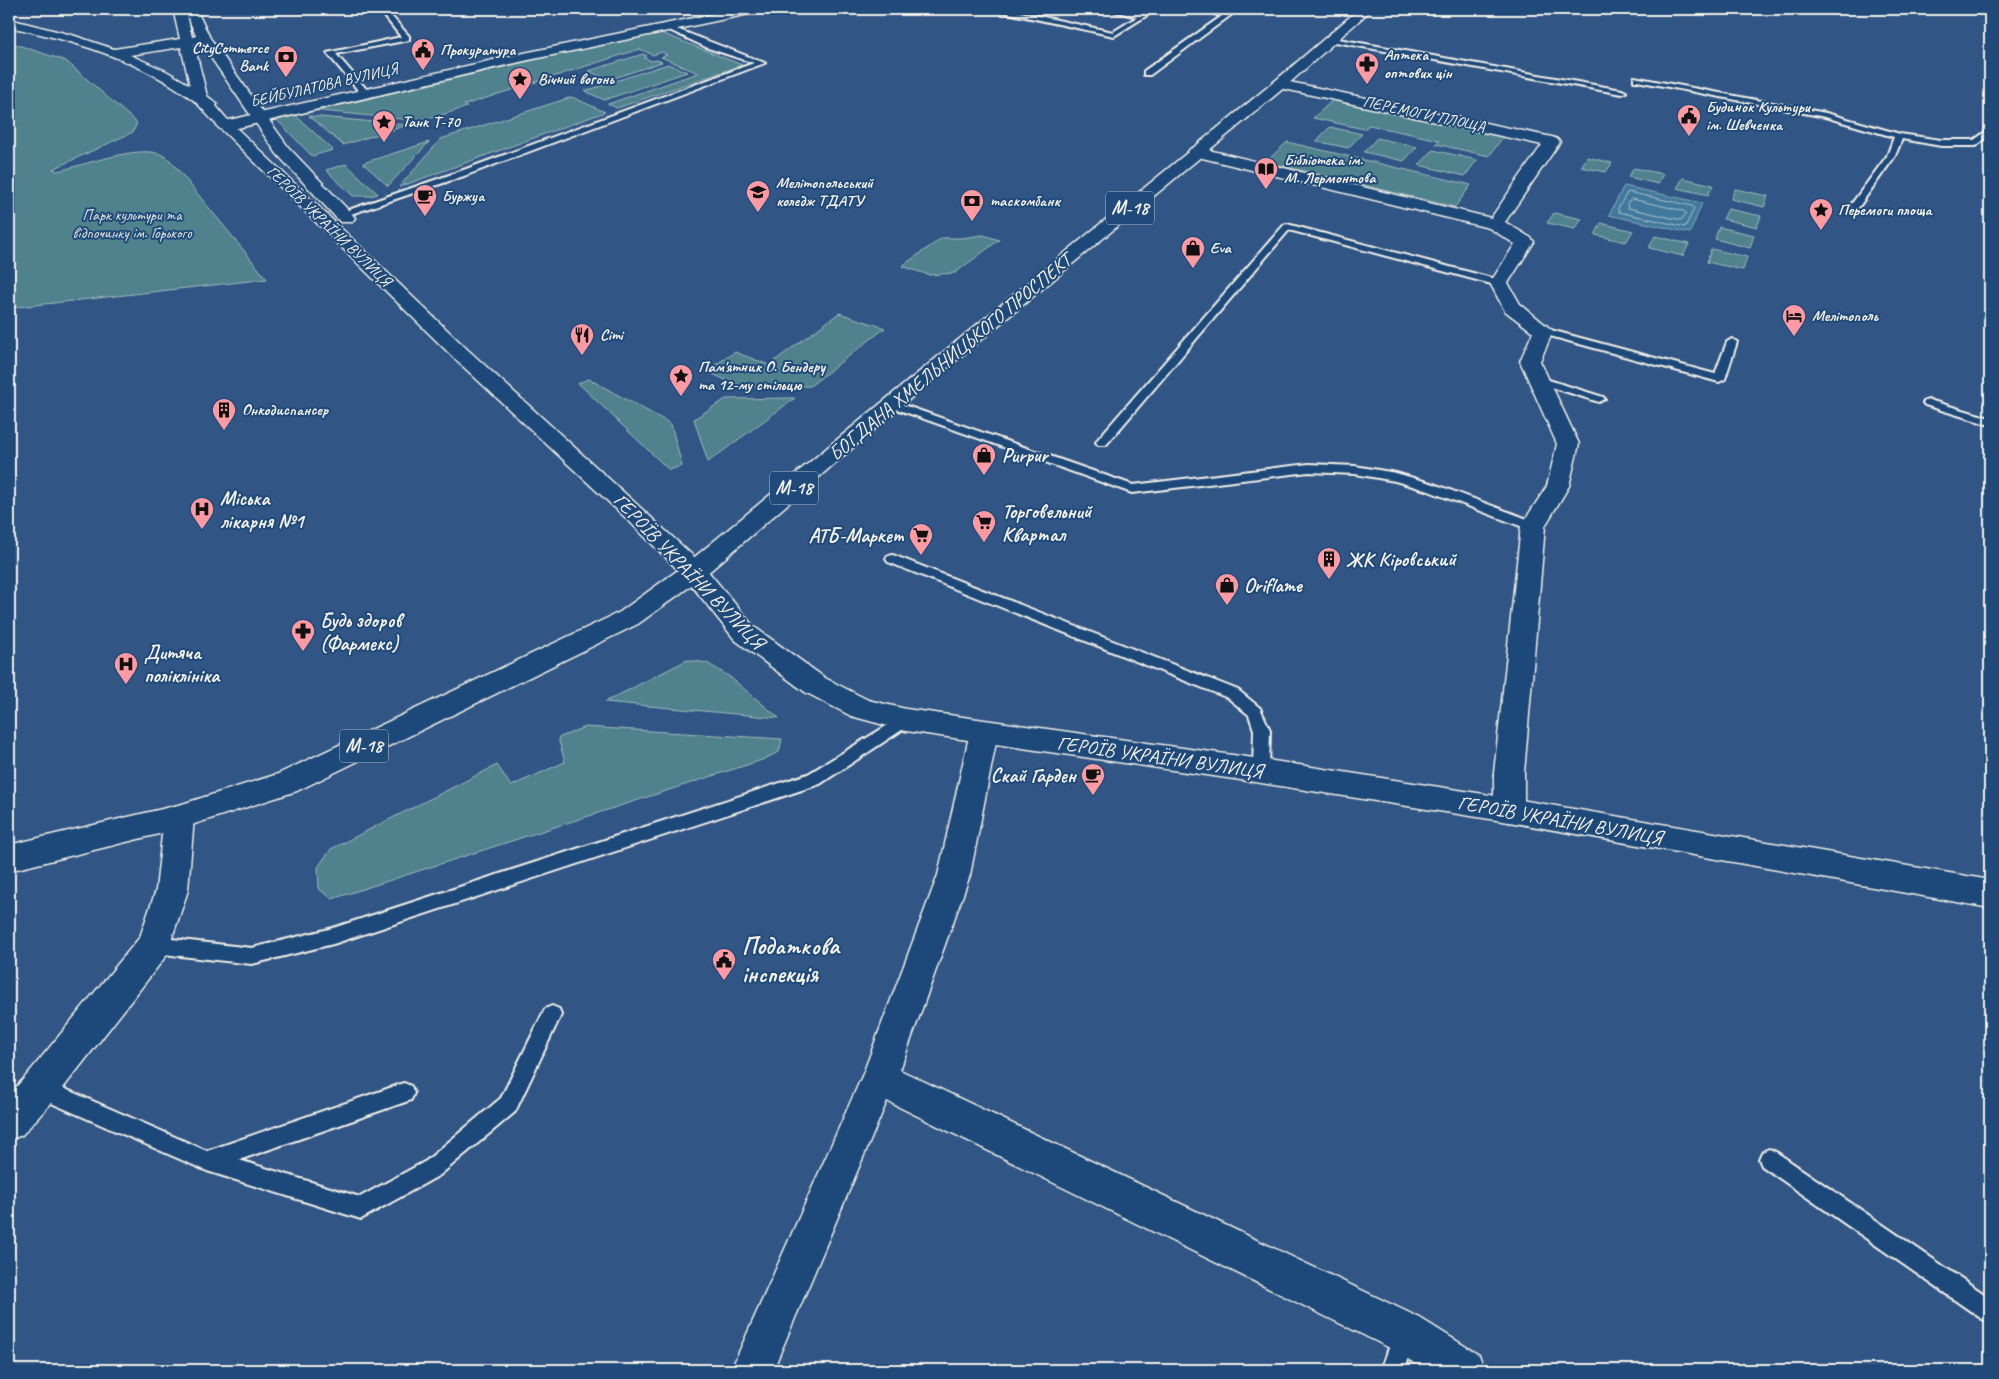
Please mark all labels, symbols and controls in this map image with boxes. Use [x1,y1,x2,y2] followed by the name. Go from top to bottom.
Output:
[410,37,436,71] public building icon: Прокуратура
[192,38,270,76] place label: CityCommerce Bank
[440,40,517,60] place label: Прокуратура
[273,44,299,78] bank icon: CityCommerce Bank
[1384,45,1453,83] place label: Аптека оптових цін
[1354,51,1380,85] pharmacy icon: Аптека оптових цін
[248,58,402,112] street label: БЕЙБУЛАТОВА ВУЛИЦЯ
[507,66,533,100] place icon: Вічний вогонь
[538,69,616,89] place label: Вічний вогонь
[1361,91,1488,137] street label: ПЕРЕМОГИ ПЛОЩА
[1706,97,1812,135] place label: Будинок Культури ім. Шевченка
[1676,103,1702,137] public building icon: Будинок Культури ім. Шевченка
[371,109,397,143] place icon: Танк Т-70
[402,112,461,132] place label: Танк Т-70
[1284,150,1377,188] place label: Бібліотека ім. М. Лермонтова
[1253,156,1279,190] library icon: Бібліотека ім. М. Лермонтова
[262,161,397,292] street label: ГЕРОЇВ УКРАЇНИ ВУЛИЦЯ
[776,173,874,211] place label: Мелітопольський коледж ТДАТУ
[745,179,771,213] school or university icon: Мелітопольський коледж ТДАТУ
[412,183,438,217] cafe icon: Буржуа
[442,186,486,206] place label: Буржуа
[959,188,985,222] bank icon: таскомбанк
[990,191,1061,211] place label: таскомбанк
[1106,192,1154,224] road number: М-18
[1808,197,1834,231] place icon: Перемоги площа
[1838,200,1934,220] place label: Перемоги площа
[72,205,193,243] park label: Парк культури та відпочинку ім. Горького
[1180,235,1206,269] shop icon: Eva
[1210,238,1233,258] place label: Eva
[823,246,1079,466] street label: БОГДАНА ХМЕЛЬНИЦЬКОГО ПРОСПЕКТ
[1781,303,1807,337] hotel icon: Мелітополь
[1812,306,1880,326] place label: Мелітополь
[569,322,595,356] restaurant icon: Сіті
[600,325,625,345] place label: Сіті
[698,357,826,395] place label: Пам'ятник О. Бендеру та 12-му стільцю
[668,363,694,397] place icon: Пам'ятник О. Бендеру та 12-му стільцю
[211,397,237,431] building icon: Онкодиспансер
[242,400,330,420] place label: Онкодиспансер
[971,442,997,476] shop icon: Purpur
[1002,443,1050,468] place label: Purpur
[770,472,818,504] road number: М-18
[220,486,305,534] place label: Міська лікарня №1
[608,488,772,656] street label: ГЕРОЇВ УКРАЇНИ ВУЛИЦЯ
[189,496,215,530] hospital icon: Міська лікарня №1
[1002,499,1093,547] place label: Торговельний Квартал
[971,509,997,543] supermarket icon: Торговельний Квартал
[908,522,934,556] supermarket icon: АТБ-Маркет
[809,523,905,548] place label: АТБ-Маркет
[1316,546,1342,580] building icon: ЖК Кіровський
[1346,547,1457,572] place label: ЖК Кіровський
[1214,572,1240,606] shop icon: Oriflame
[1244,573,1303,598] place label: Oriflame
[320,608,405,656] place label: Будь здоров (Фармекс)
[290,618,316,652] pharmacy icon: Будь здоров (Фармекс)
[144,640,221,688] place label: Дитяча поліклініка
[113,651,139,685] hospital icon: Дитяча поліклініка
[340,729,388,762] road number: М-18
[1056,730,1267,784] street label: ГЕРОЇВ УКРАЇНИ ВУЛИЦЯ
[1080,762,1106,796] cafe icon: Скай Гарден
[991,763,1078,788] place label: Скай Гарден
[1456,790,1667,851] street label: ГЕРОЇВ УКРАЇНИ ВУЛИЦЯ
[742,931,841,989] place label: Податкова інспекція
[711,947,737,981] public building icon: Податкова інспекція

